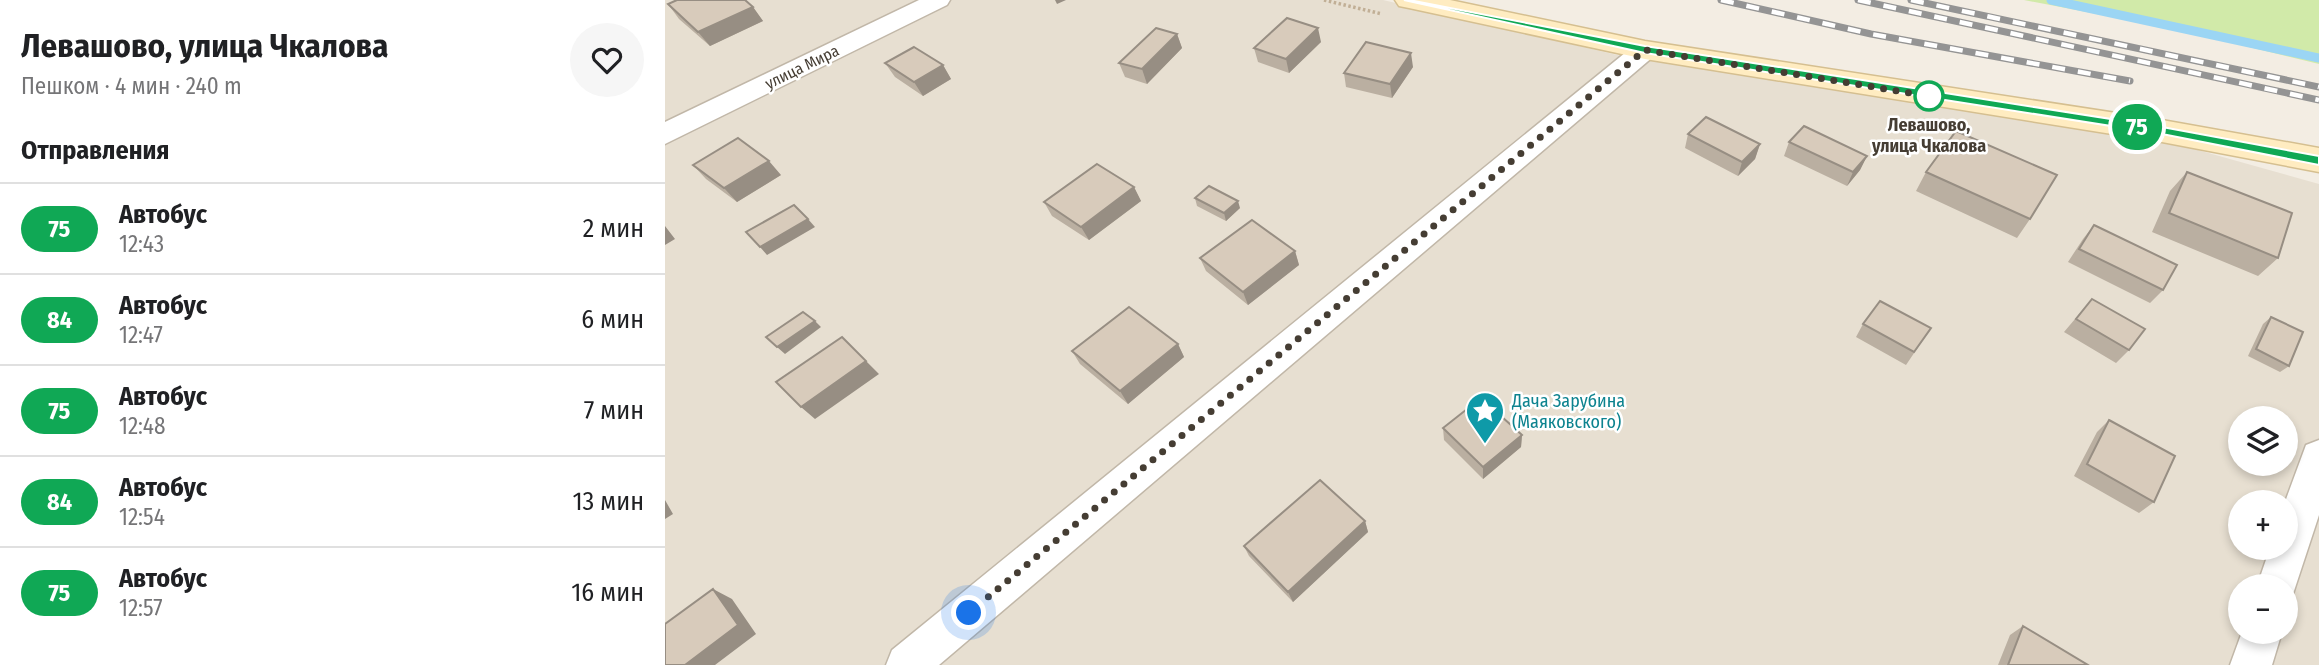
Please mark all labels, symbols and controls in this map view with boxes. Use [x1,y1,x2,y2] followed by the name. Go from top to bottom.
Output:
[570,23,644,97] button: heart
[21,26,388,66] text: Левашово, улица Чкалова
[762,41,842,93] street label: улица Мира
[21,72,242,100] text: Пешком · 4 мин · 240 m
[1914,81,1944,111] marker: Левашово, улица Чкалова
[2105,104,2169,150] line badge: 75
[2126,113,2148,141] text: 75
[1871,114,1986,157] place label: Левашово, улица Чкалова
[21,135,170,166] text: Отправления
[119,199,207,230] text: Автобус
[583,213,644,244] text: 2 мин
[49,215,70,243] text: 75
[119,230,164,258] text: 12:43
[119,290,207,321] text: Автобус
[581,304,644,335] text: 6 мин
[47,306,72,334] text: 84
[119,321,163,349] text: 12:47
[119,381,207,412] text: Автобус
[1464,390,1506,445] place icon: Дача Зарубина (Маяковского)
[1511,390,1625,433] place label: Дача Зарубина (Маяковского)
[584,395,644,426] text: 7 мин
[49,397,70,425] text: 75
[2228,406,2298,644] map controls
[2228,406,2298,476] button: layers
[119,412,166,440] text: 12:48
[119,472,207,503] text: Автобус
[572,486,644,517] text: 13 мин
[47,488,72,516] text: 84
[2228,490,2298,560] button: +
[119,503,165,531] text: 12:54
[119,563,207,594] text: Автобус
[2228,574,2298,644] button: −
[571,577,644,608] text: 16 мин
[49,579,70,607] text: 75
[119,594,162,622] text: 12:57
[951,595,986,630] your location

